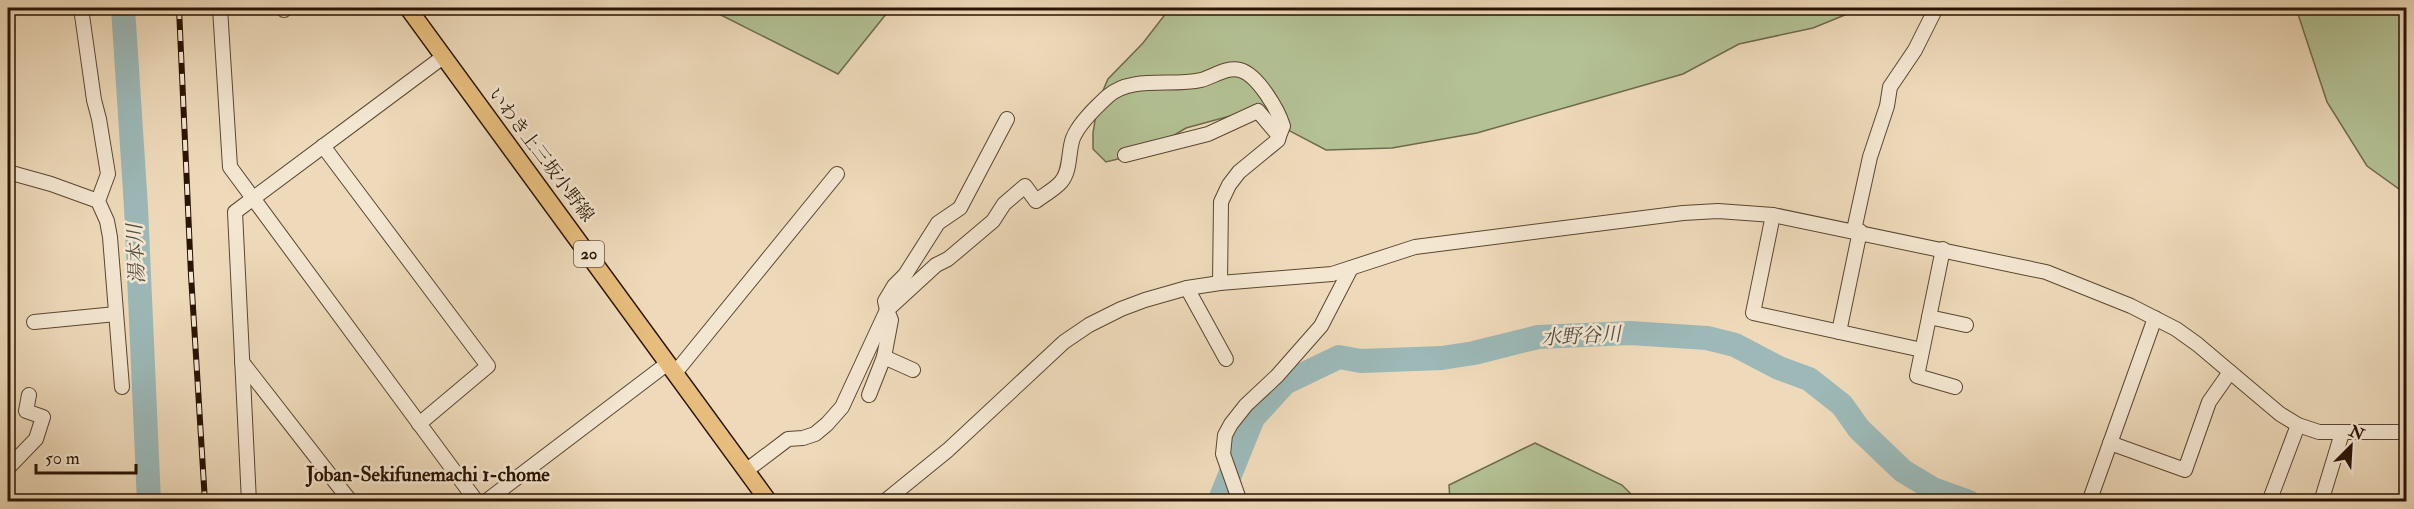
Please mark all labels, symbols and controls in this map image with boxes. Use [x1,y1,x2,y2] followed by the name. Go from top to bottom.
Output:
[483,83,599,227] street label: いわき上三坂小野線
[122,221,150,285] water label: 湯本川
[574,241,604,267] road number: 20
[1540,321,1624,351] water label: 水野谷川
[2321,416,2381,476] north arrow
[2345,421,2368,446] text: N
[36,437,136,475] scale bar
[45,447,80,470] text: 50 m
[305,462,550,487] district label: Joban-Sekifunemachi 1-chome

